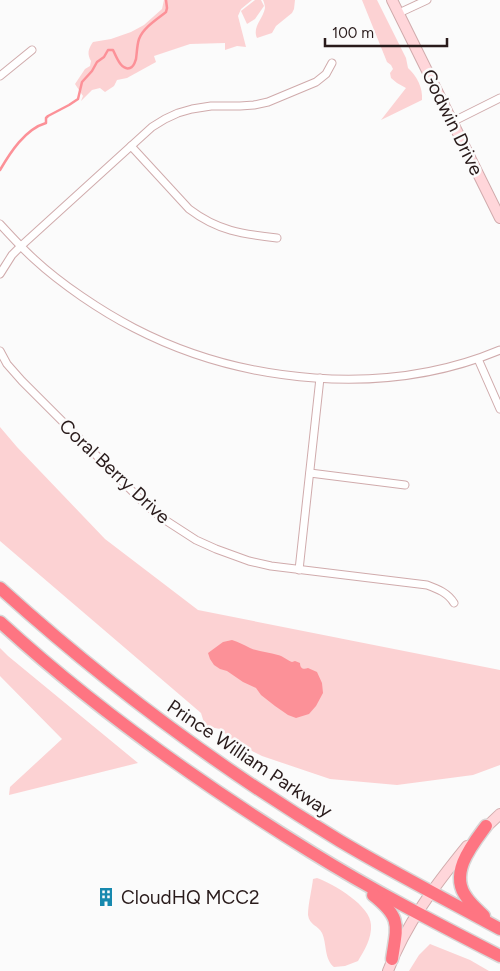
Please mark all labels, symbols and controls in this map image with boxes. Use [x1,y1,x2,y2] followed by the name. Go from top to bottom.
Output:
[325,15,448,47] scale bar
[332,24,374,42] text: 100 m
[417,65,488,179] street label: Godwin Drive
[54,414,175,529] street label: Coral Berry Drive
[163,695,337,822] street label: Prince William Parkway
[95,886,117,908] building icon: CloudHQ MCC2
[121,886,260,909] place label: CloudHQ MCC2

